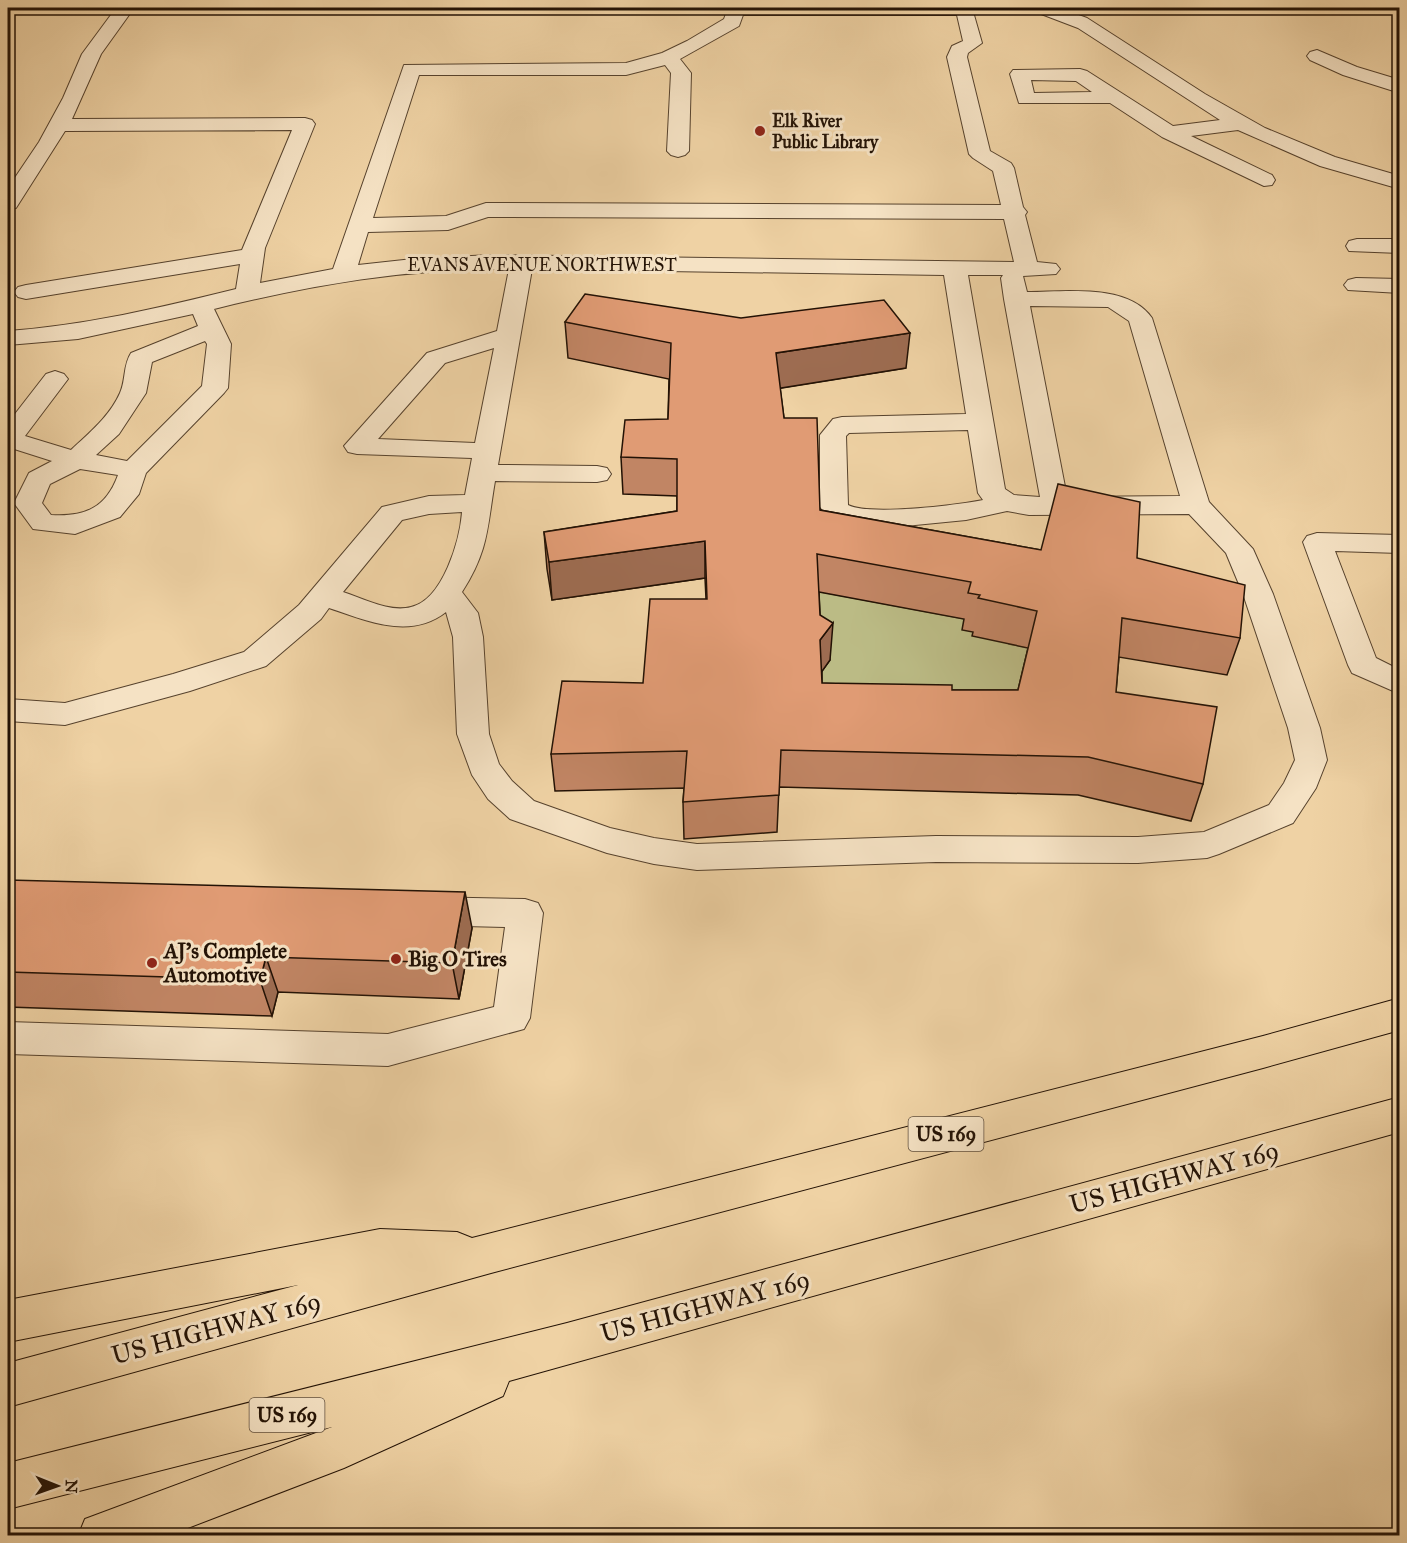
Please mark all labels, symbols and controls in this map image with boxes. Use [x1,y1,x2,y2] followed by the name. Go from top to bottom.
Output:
[772,110,880,154] place label: Elk River Public Library
[753,124,767,138] marker: Elk River Public Library
[407,254,677,276] street label: EVANS AVENUE NORTHWEST
[162,938,287,988] place label: AJ's Complete Automotive
[408,946,507,972] place label: Big O Tires
[389,952,403,966] marker: Big O Tires
[145,956,159,970] marker: AJ's Complete Automotive
[908,1117,984,1151] road number: US 169
[1066,1134,1282,1220] street label: US HIGHWAY 169
[597,1263,813,1349] street label: US HIGHWAY 169
[108,1285,324,1371] street label: US HIGHWAY 169
[250,1398,324,1432] road number: US 169
[27,1456,87,1516] north arrow
[62,1479,81,1494] text: N

